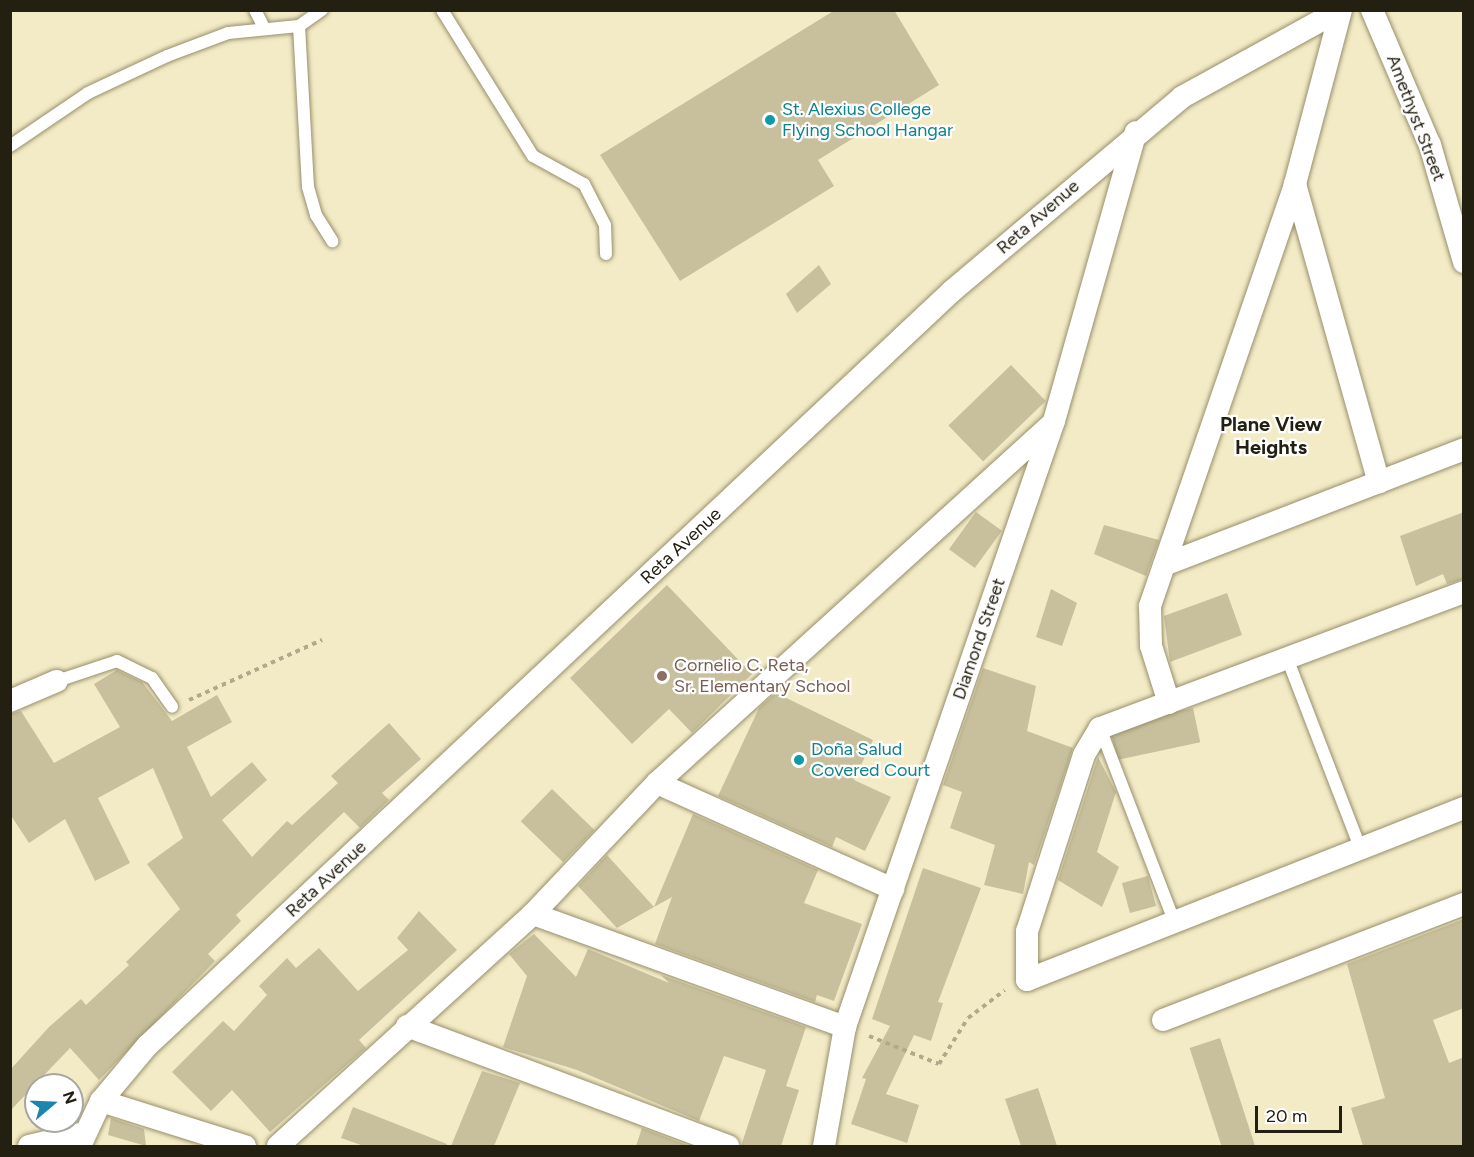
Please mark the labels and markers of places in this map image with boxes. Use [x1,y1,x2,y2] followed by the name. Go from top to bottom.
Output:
[782,99,953,142] place label: St. Alexius College Flying School Hangar
[763,113,777,127] marker: St. Alexius College Flying School Hangar
[674,655,851,698] place label: Cornelio C. Reta, Sr. Elementary School
[655,669,669,683] marker: Cornelio C. Reta, Sr. Elementary School
[811,739,930,782] place label: Doña Salud Covered Court
[792,753,806,767] marker: Doña Salud Covered Court

